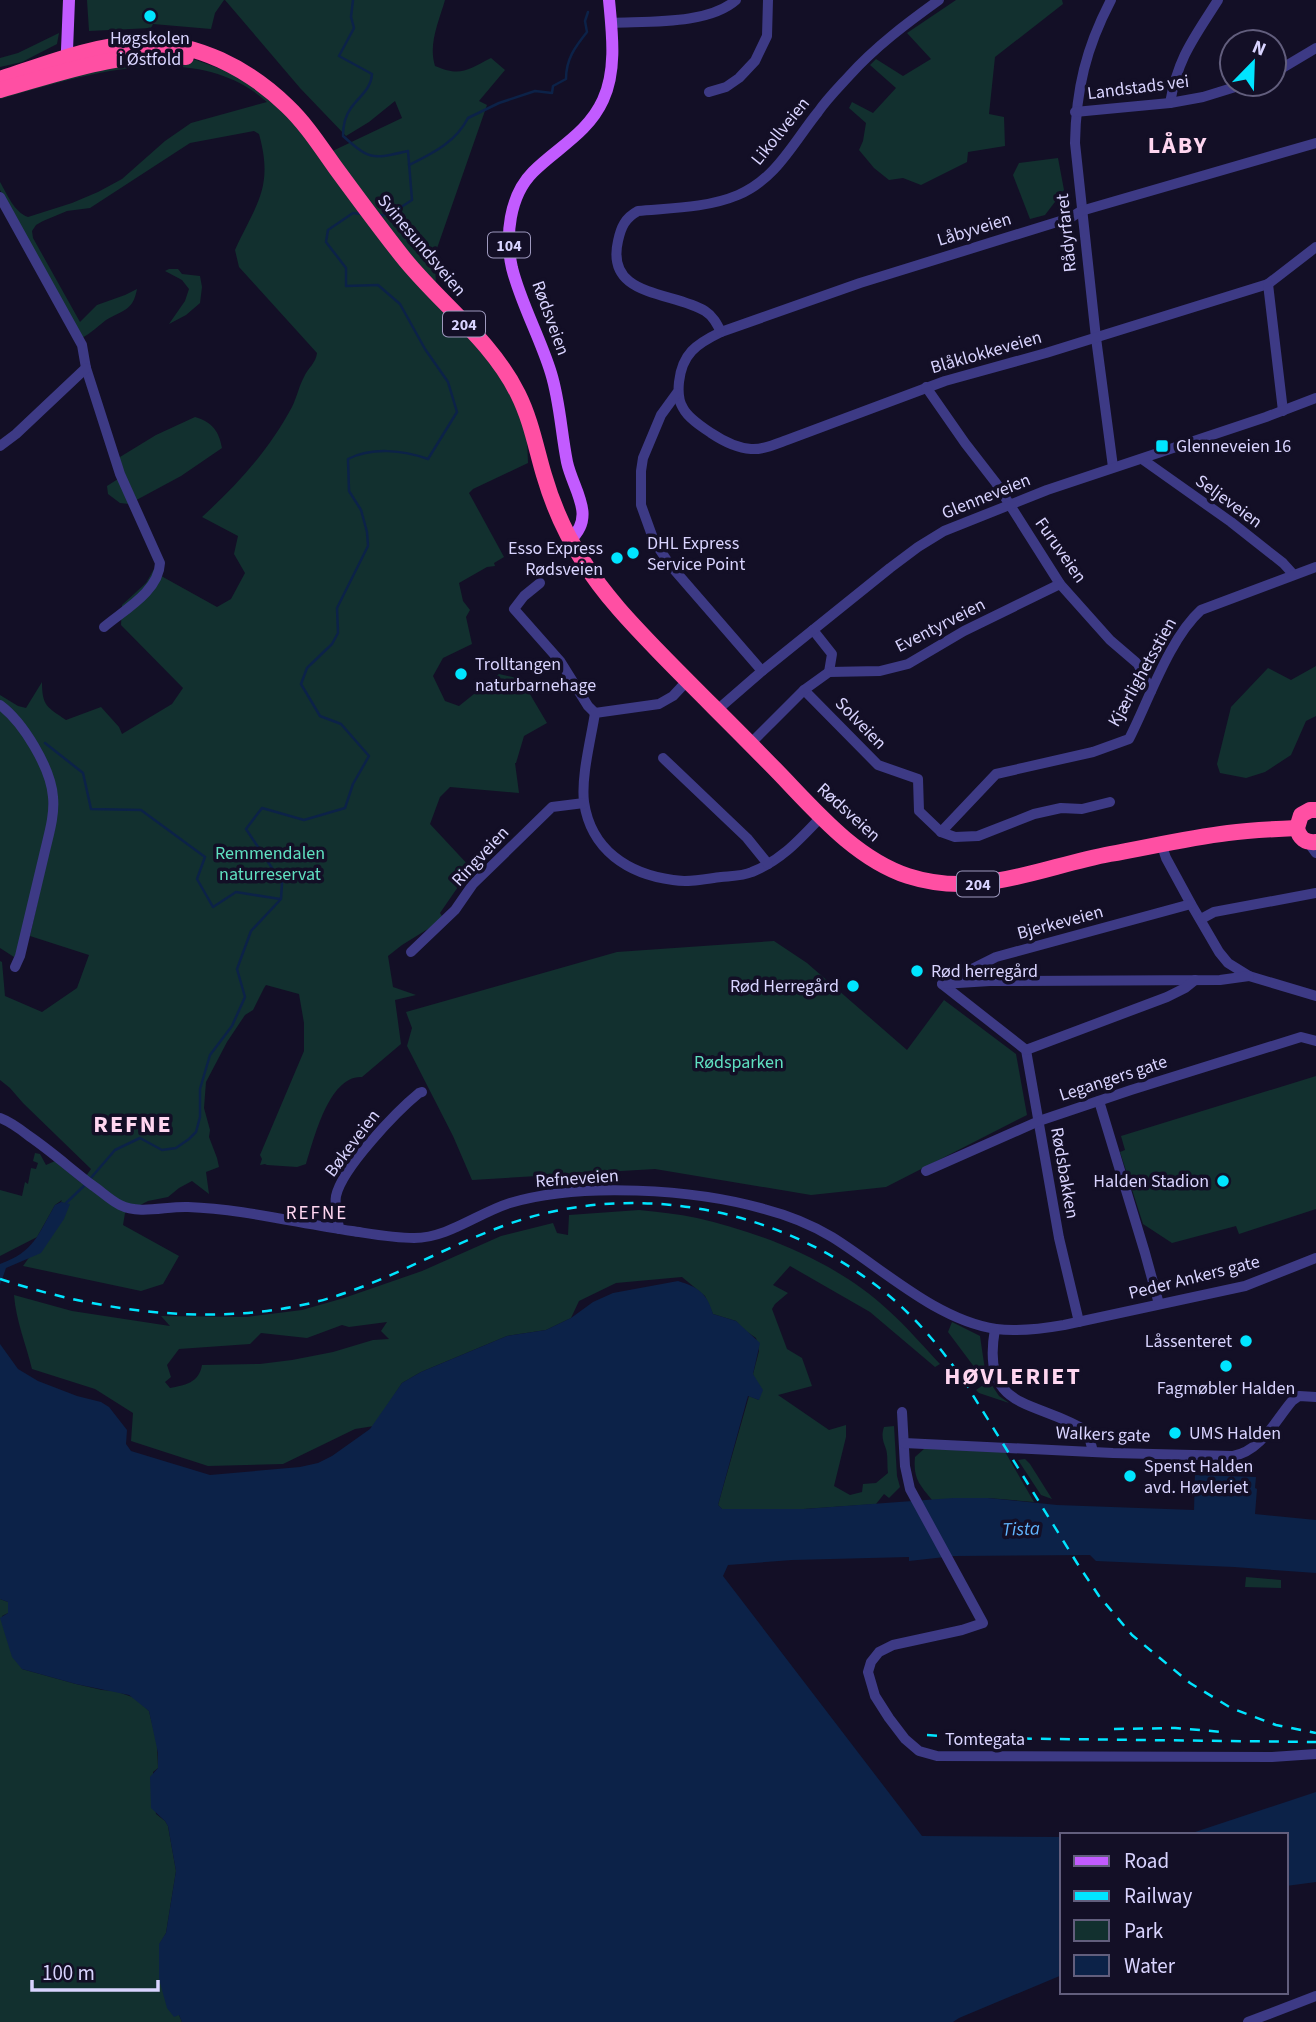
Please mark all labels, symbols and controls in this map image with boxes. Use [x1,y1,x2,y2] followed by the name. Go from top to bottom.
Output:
[142,8,158,24] marker: Høgskolen i Østfold
[110,26,190,72] place label: Høgskolen i Østfold
[1218,28,1288,98] north arrow
[1248,34,1270,64] text: N
[1086,69,1190,106] street label: Landstads vei
[745,92,816,171] street label: Likollveien
[1148,128,1208,163] district label: LÅBY
[371,189,472,302] street label: Svinesundsveien
[1050,192,1083,273] street label: Rådyrfaret
[934,206,1014,253] street label: Låbyveien
[488,232,530,258] road number: 104
[525,277,576,359] street label: Rødsveien
[443,312,485,336] road number: 204
[928,325,1045,380] street label: Blåklokkeveien
[1176,434,1291,459] place label: Glenneveien 16
[1154,438,1170,454] marker: Glenneveien 16
[938,467,1034,526] street label: Glenneveien
[1190,469,1267,534] street label: Seljeveien
[1029,512,1092,588] street label: Furuveien
[647,531,745,577] place label: DHL Express Service Point
[508,536,603,582] place label: Esso Express Rødsveien
[625,545,641,561] marker: DHL Express Service Point
[609,550,625,566] marker: Esso Express Rødsveien
[891,592,990,659] street label: Eventyrveien
[1102,613,1183,731] street label: Kjærlighetsstien
[475,652,596,698] place label: Trolltangen naturbarnehage
[453,666,469,682] marker: Trolltangen naturbarnehage
[829,691,892,755] street label: Solveien
[811,777,886,848] street label: Rødsveien
[446,821,515,892] street label: Ringveien
[215,841,325,887] park label: Remmendalen naturreservat
[957,872,999,897] road number: 204
[1014,899,1106,946] street label: Bjerkeveien
[931,959,1038,984] place label: Rød herregård
[909,963,925,979] marker: Rød herregård
[730,974,839,999] place label: Rød Herregård
[845,978,861,994] marker: Rød Herregård
[1056,1049,1171,1108] street label: Legangers gate
[694,1050,784,1075] park label: Rødsparken
[319,1104,386,1182] street label: Bøkeveien
[93,1107,173,1142] district label: REFNE
[1044,1125,1085,1221] street label: Rødsbakken
[534,1163,620,1194] street label: Refneveien
[1093,1169,1209,1194] place label: Halden Stadion
[1215,1173,1231,1189] marker: Halden Stadion
[286,1200,348,1227] district label: REFNE
[1126,1249,1262,1306] street label: Peder Ankers gate
[1145,1329,1232,1354] place label: Låssenteret
[1238,1333,1254,1349] marker: Låssenteret
[1218,1358,1234,1374] marker: Fagmøbler Halden
[944,1359,1082,1394] district label: HØVLERIET
[1157,1376,1295,1401] place label: Fagmøbler Halden
[1055,1420,1151,1449] street label: Walkers gate
[1189,1421,1281,1446] place label: UMS Halden
[1167,1425,1183,1441] marker: UMS Halden
[1144,1454,1253,1500] place label: Spenst Halden avd. Høvleriet
[1122,1468,1138,1484] marker: Spenst Halden avd. Høvleriet
[1002,1515,1040,1544] water label: Tista
[945,1727,1025,1752] street label: Tomtegata
[1060,1833,1288,1994] legend
[1124,1846,1169,1876] text: Road
[1124,1881,1192,1911] text: Railway
[1124,1916,1164,1946] text: Park
[32,1948,158,1992] scale bar
[1124,1951,1176,1981] text: Water
[42,1958,95,1988] text: 100 m

